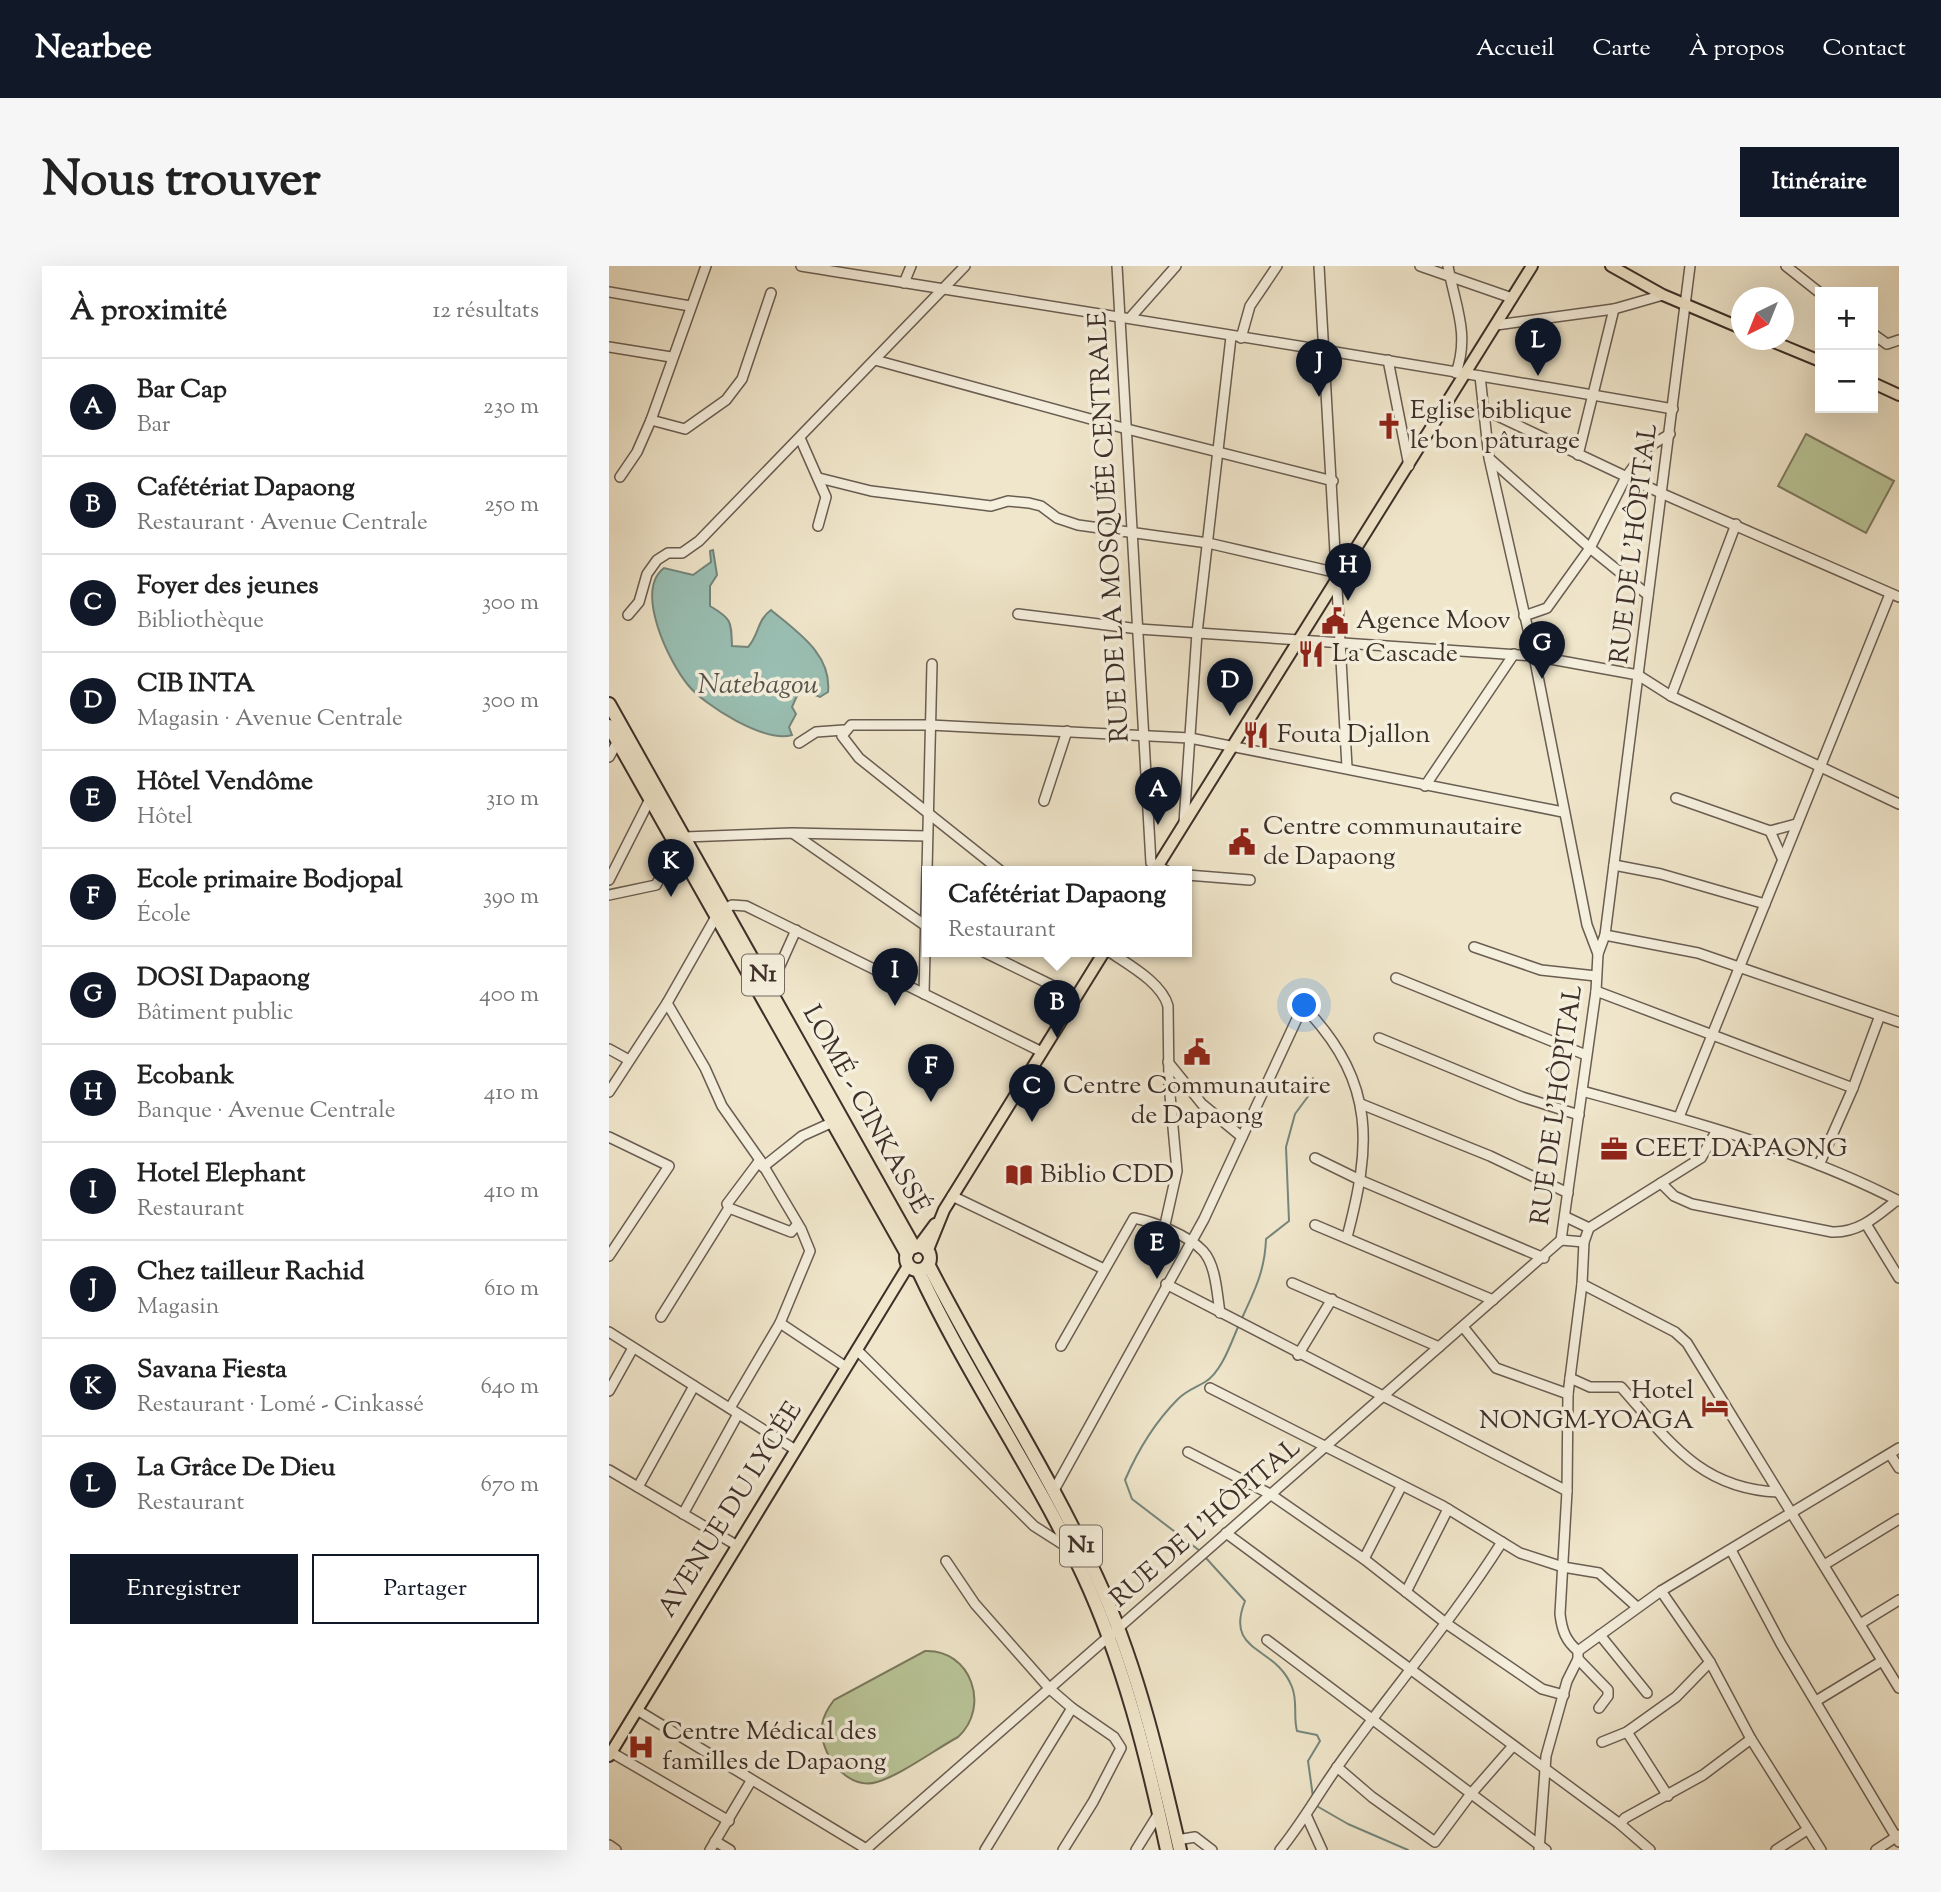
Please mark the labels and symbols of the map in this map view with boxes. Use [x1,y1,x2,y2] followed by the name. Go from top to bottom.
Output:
[1731,287,1794,350] north arrow
[1080,310,1140,744] street label: RUE DE LA MOSQUÉE CENTRALE
[1515,318,1561,376] pin: L
[1296,339,1342,397] pin: J
[1410,393,1580,460] place label: Eglise biblique le bon pâturage
[1374,411,1404,441] church icon: Eglise biblique le bon pâturage
[1602,421,1668,666] street label: RUE DE L'HÔPITAL
[1325,543,1371,601] pin: H
[1356,603,1511,640] place label: Agence Moov
[1320,606,1350,636] public building icon: Agence Moov
[1519,621,1565,679] pin: G
[1332,636,1458,673] place label: La Cascade
[1296,639,1326,669] restaurant icon: La Cascade
[1207,658,1253,716] pin: D
[698,666,819,706] water label: Natebagou
[1277,717,1430,754] place label: Fouta Djallon
[1241,720,1271,750] restaurant icon: Fouta Djallon
[1135,767,1181,825] pin: A
[1263,809,1522,876] place label: Centre communautaire de Dapaong
[1227,827,1257,857] public building icon: Centre communautaire de Dapaong
[648,839,694,897] pin: K
[872,948,918,1006] pin: I
[742,954,784,996] road number: N1
[1034,980,1080,1038] pin: B
[1523,982,1593,1227] street label: RUE DE L'HÔPITAL
[1287,988,1321,1022] your location
[792,999,938,1221] street label: LOMÉ - CINKASSÉ
[1182,1037,1212,1067] public building icon: Centre Communautaire de Dapaong
[908,1044,954,1102] pin: F
[1009,1064,1055,1122] pin: C
[1063,1068,1331,1135] place label: Centre Communautaire de Dapaong
[1635,1131,1848,1168] place label: CEET DAPAONG
[1599,1134,1629,1164] office icon: CEET DAPAONG
[1040,1157,1174,1194] place label: Biblio CDD
[1004,1160,1034,1190] library icon: Biblio CDD
[1134,1221,1180,1279] pin: E
[1479,1373,1694,1440] place label: Hotel NONGM-YOAGA
[1700,1391,1730,1421] hotel icon: Hotel NONGM-YOAGA
[650,1395,812,1625] street label: AVENUE DU LYCÉE
[1103,1430,1310,1617] street label: RUE DE L'HÔPITAL
[1060,1526,1102,1566] road number: N1
[662,1714,886,1781] place label: Centre Médical des familles de Dapaong
[626,1732,656,1762] hospital icon: Centre Médical des familles de Dapaong

